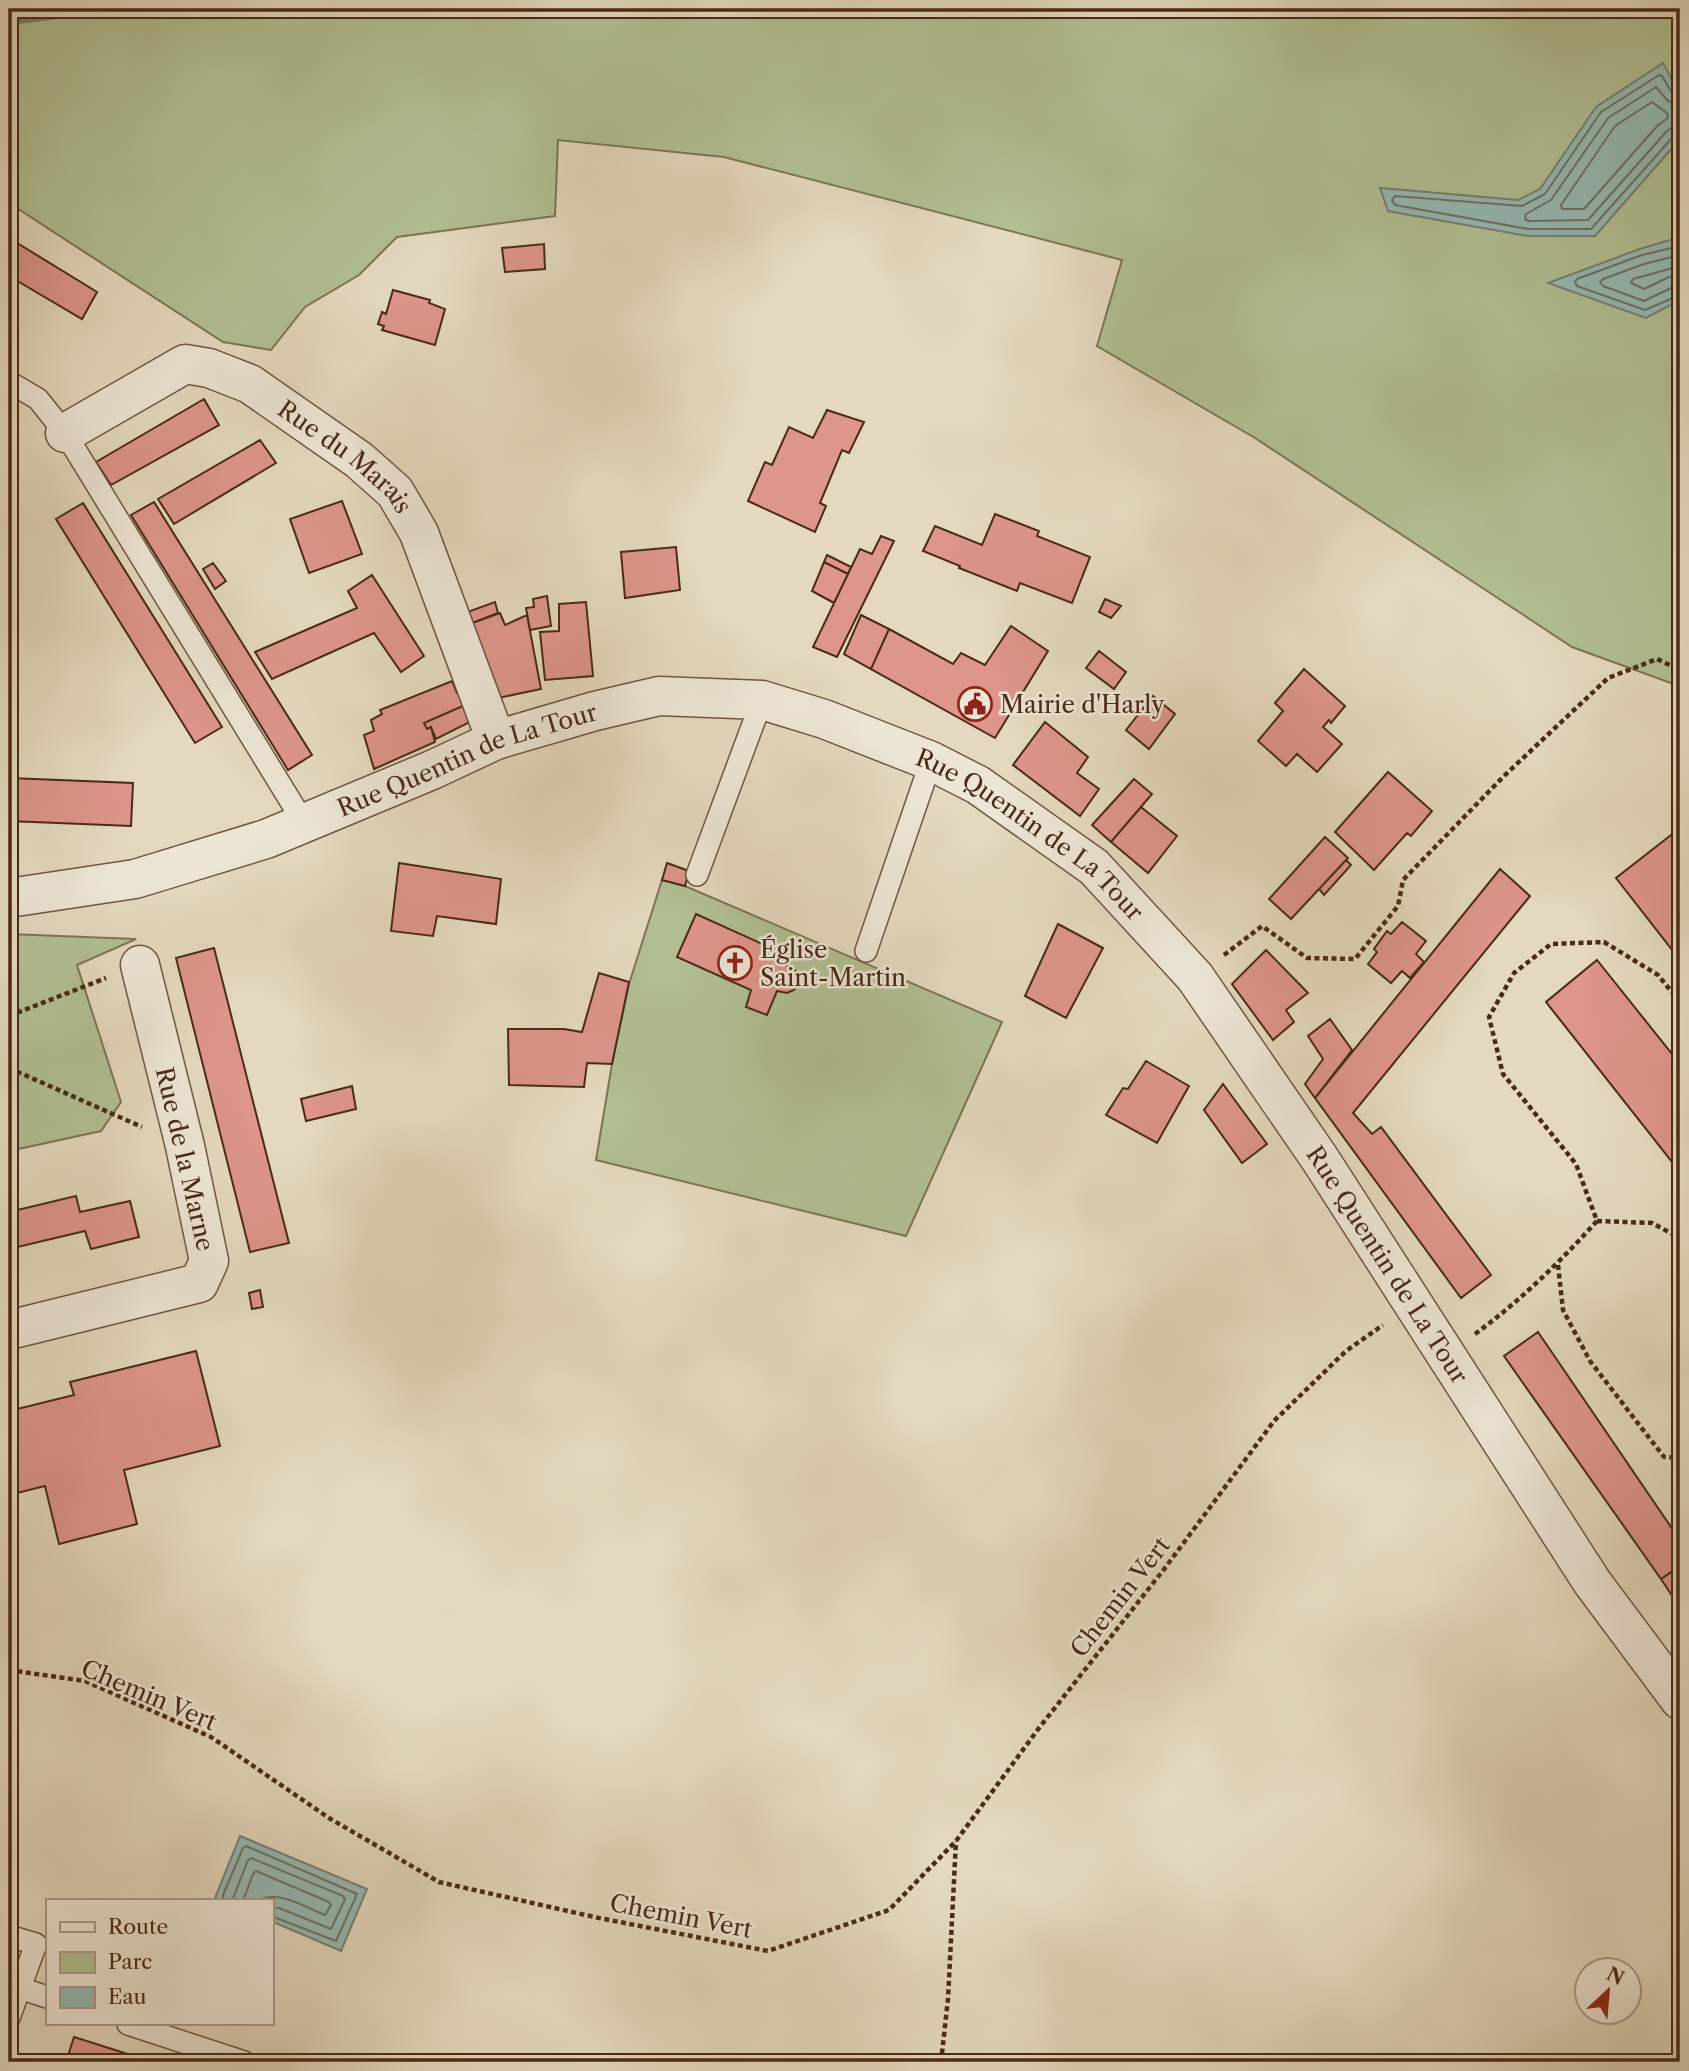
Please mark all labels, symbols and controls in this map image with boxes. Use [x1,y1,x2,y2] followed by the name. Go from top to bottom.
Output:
[273,394,419,518] street label: Rue du Marais
[956,685,994,723] public building icon: Mairie d'Harly
[1000,690,1165,719] place label: Mairie d'Harly
[333,697,600,822] street label: Rue Quentin de La Tour
[912,742,1150,926] street label: Rue Quentin de La Tour
[760,935,906,992] place label: Église Saint-Martin
[716,944,754,982] church icon: Église Saint-Martin
[150,1064,220,1254] street label: Rue de la Marne
[1301,1140,1475,1389] street label: Rue Quentin de La Tour
[1064,1531,1176,1663] street label: Chemin Vert
[77,1653,222,1737] street label: Chemin Vert
[607,1888,755,1944] street label: Chemin Vert
[46,1899,273,2025] legend
[108,1914,168,1939] text: Route
[108,1949,152,1974] text: Parc
[1574,1955,1644,2025] north arrow
[1603,1962,1628,1990] text: N
[108,1984,147,2009] text: Eau

